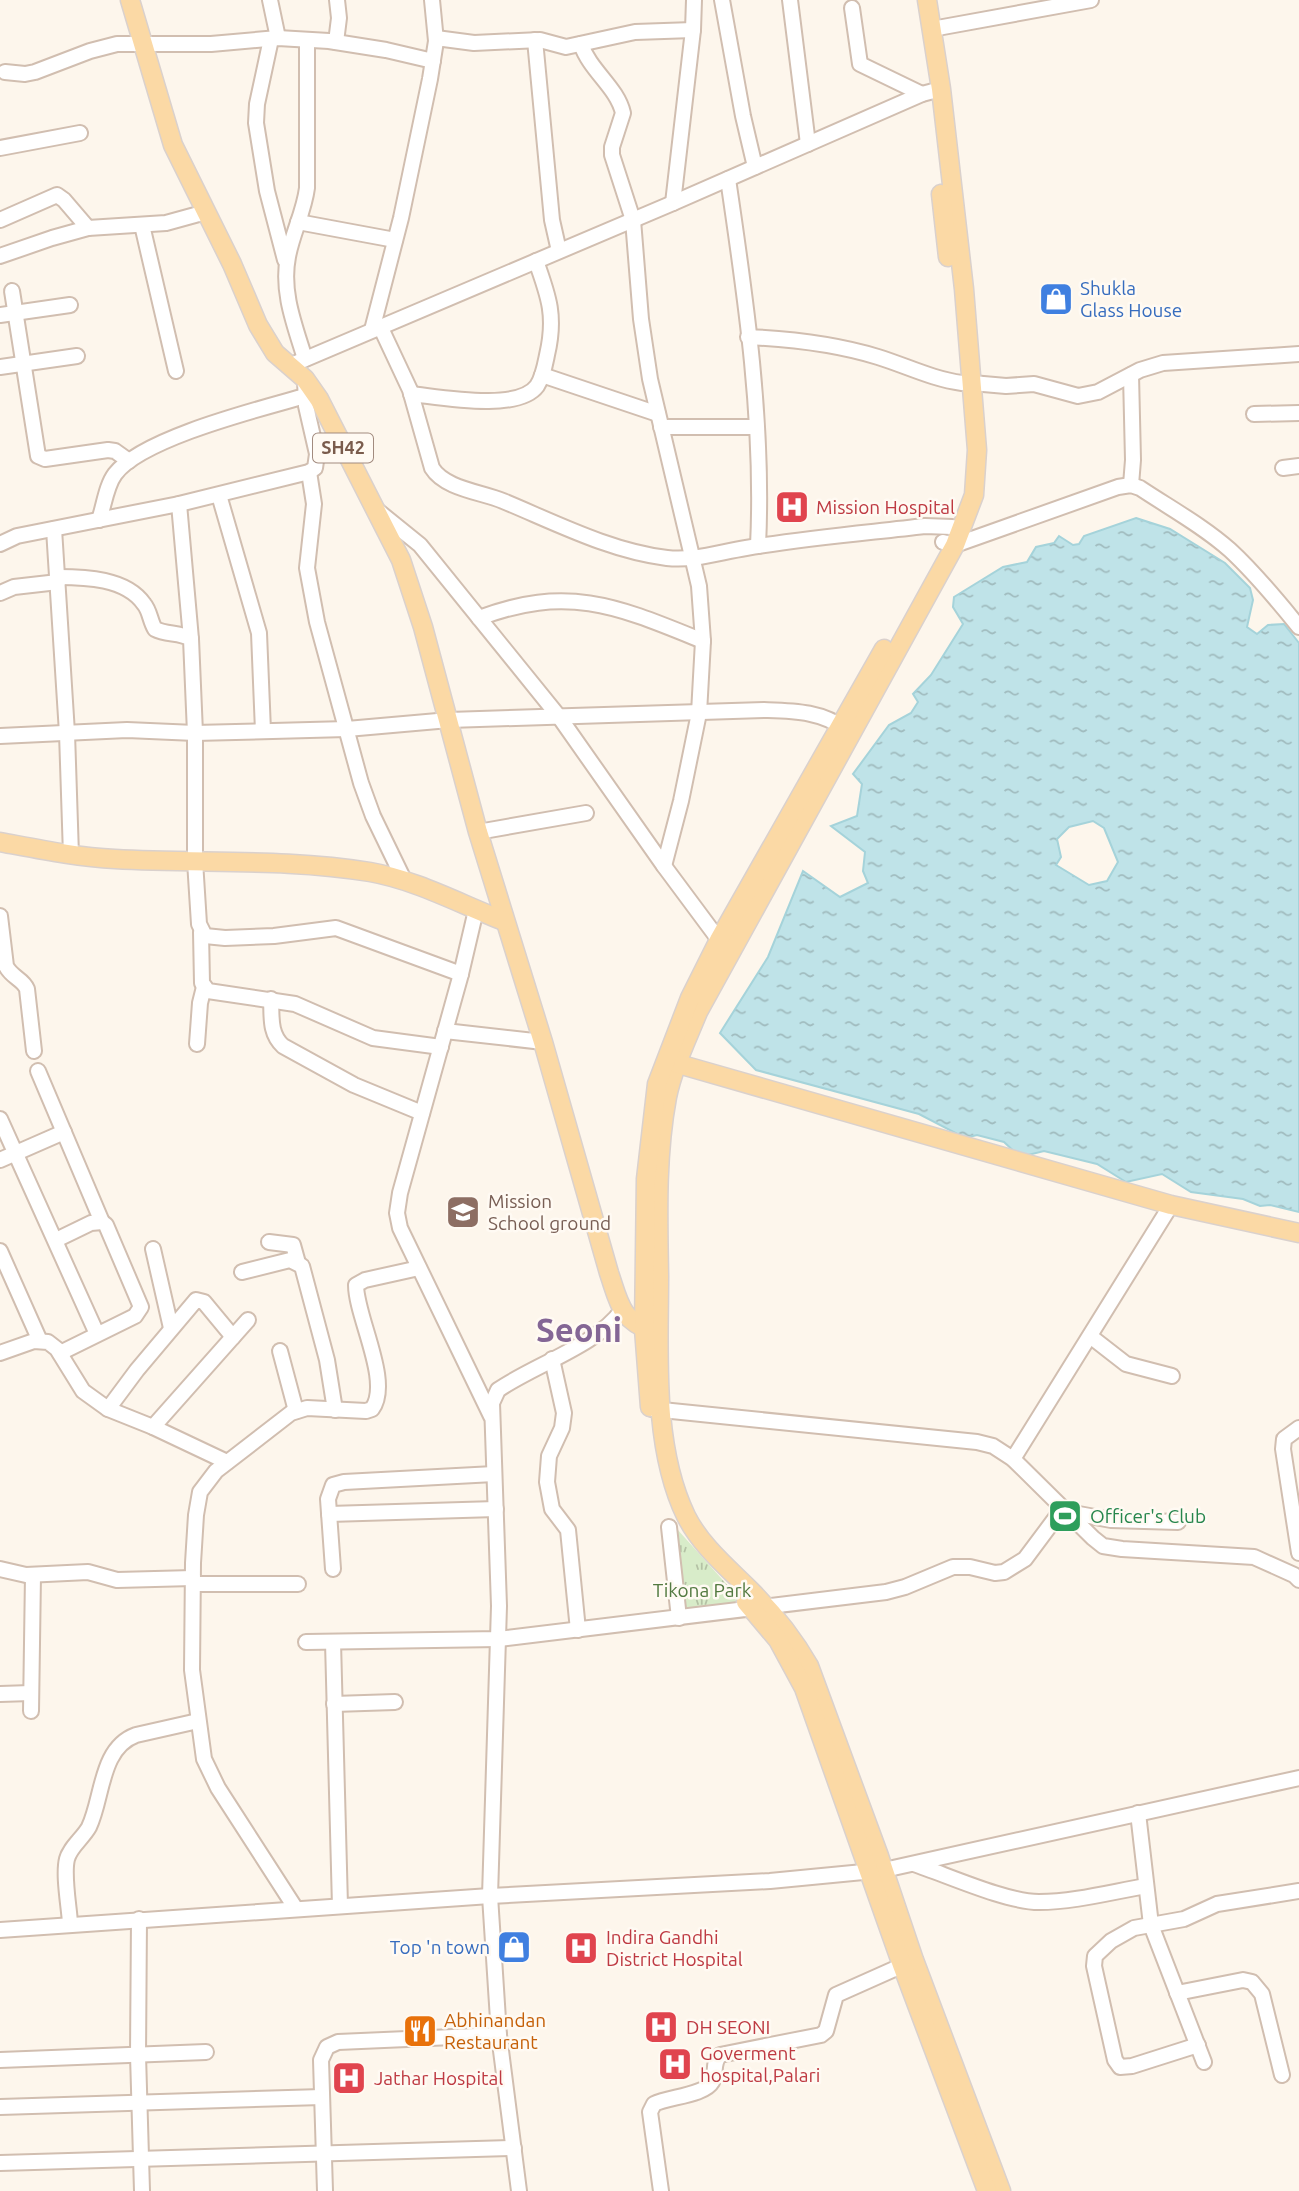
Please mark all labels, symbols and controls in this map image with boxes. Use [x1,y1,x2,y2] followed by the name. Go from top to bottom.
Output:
[1080,277,1182,321] place label: Shukla Glass House
[1037,280,1075,318] shop icon: Shukla Glass House
[313,434,373,462] road number: SH42
[773,488,811,526] hospital icon: Mission Hospital
[816,496,955,518] place label: Mission Hospital
[488,1190,611,1234] place label: Mission School ground
[444,1193,482,1231] school or university icon: Mission School ground
[536,1311,622,1348] district label: Seoni
[1046,1497,1084,1535] sports icon: Officer's Club
[1090,1505,1206,1527] place label: Officer's Club
[653,1579,752,1601] park label: Tikona Park
[606,1926,743,1970] place label: Indira Gandhi District Hospital
[495,1928,533,1966] shop icon: Top 'n town
[562,1929,600,1967] hospital icon: Indira Gandhi District Hospital
[390,1936,490,1958] place label: Top 'n town
[642,2008,680,2046] hospital icon: DH SEONI
[444,2009,546,2053] place label: Abhinandan Restaurant
[401,2012,439,2050] restaurant icon: Abhinandan Restaurant
[686,2016,770,2038] place label: DH SEONI
[700,2042,820,2086] place label: Goverment hospital,Palari
[656,2045,694,2083] hospital icon: Goverment hospital,Palari
[330,2059,368,2097] hospital icon: Jathar Hospital
[374,2067,503,2089] place label: Jathar Hospital

